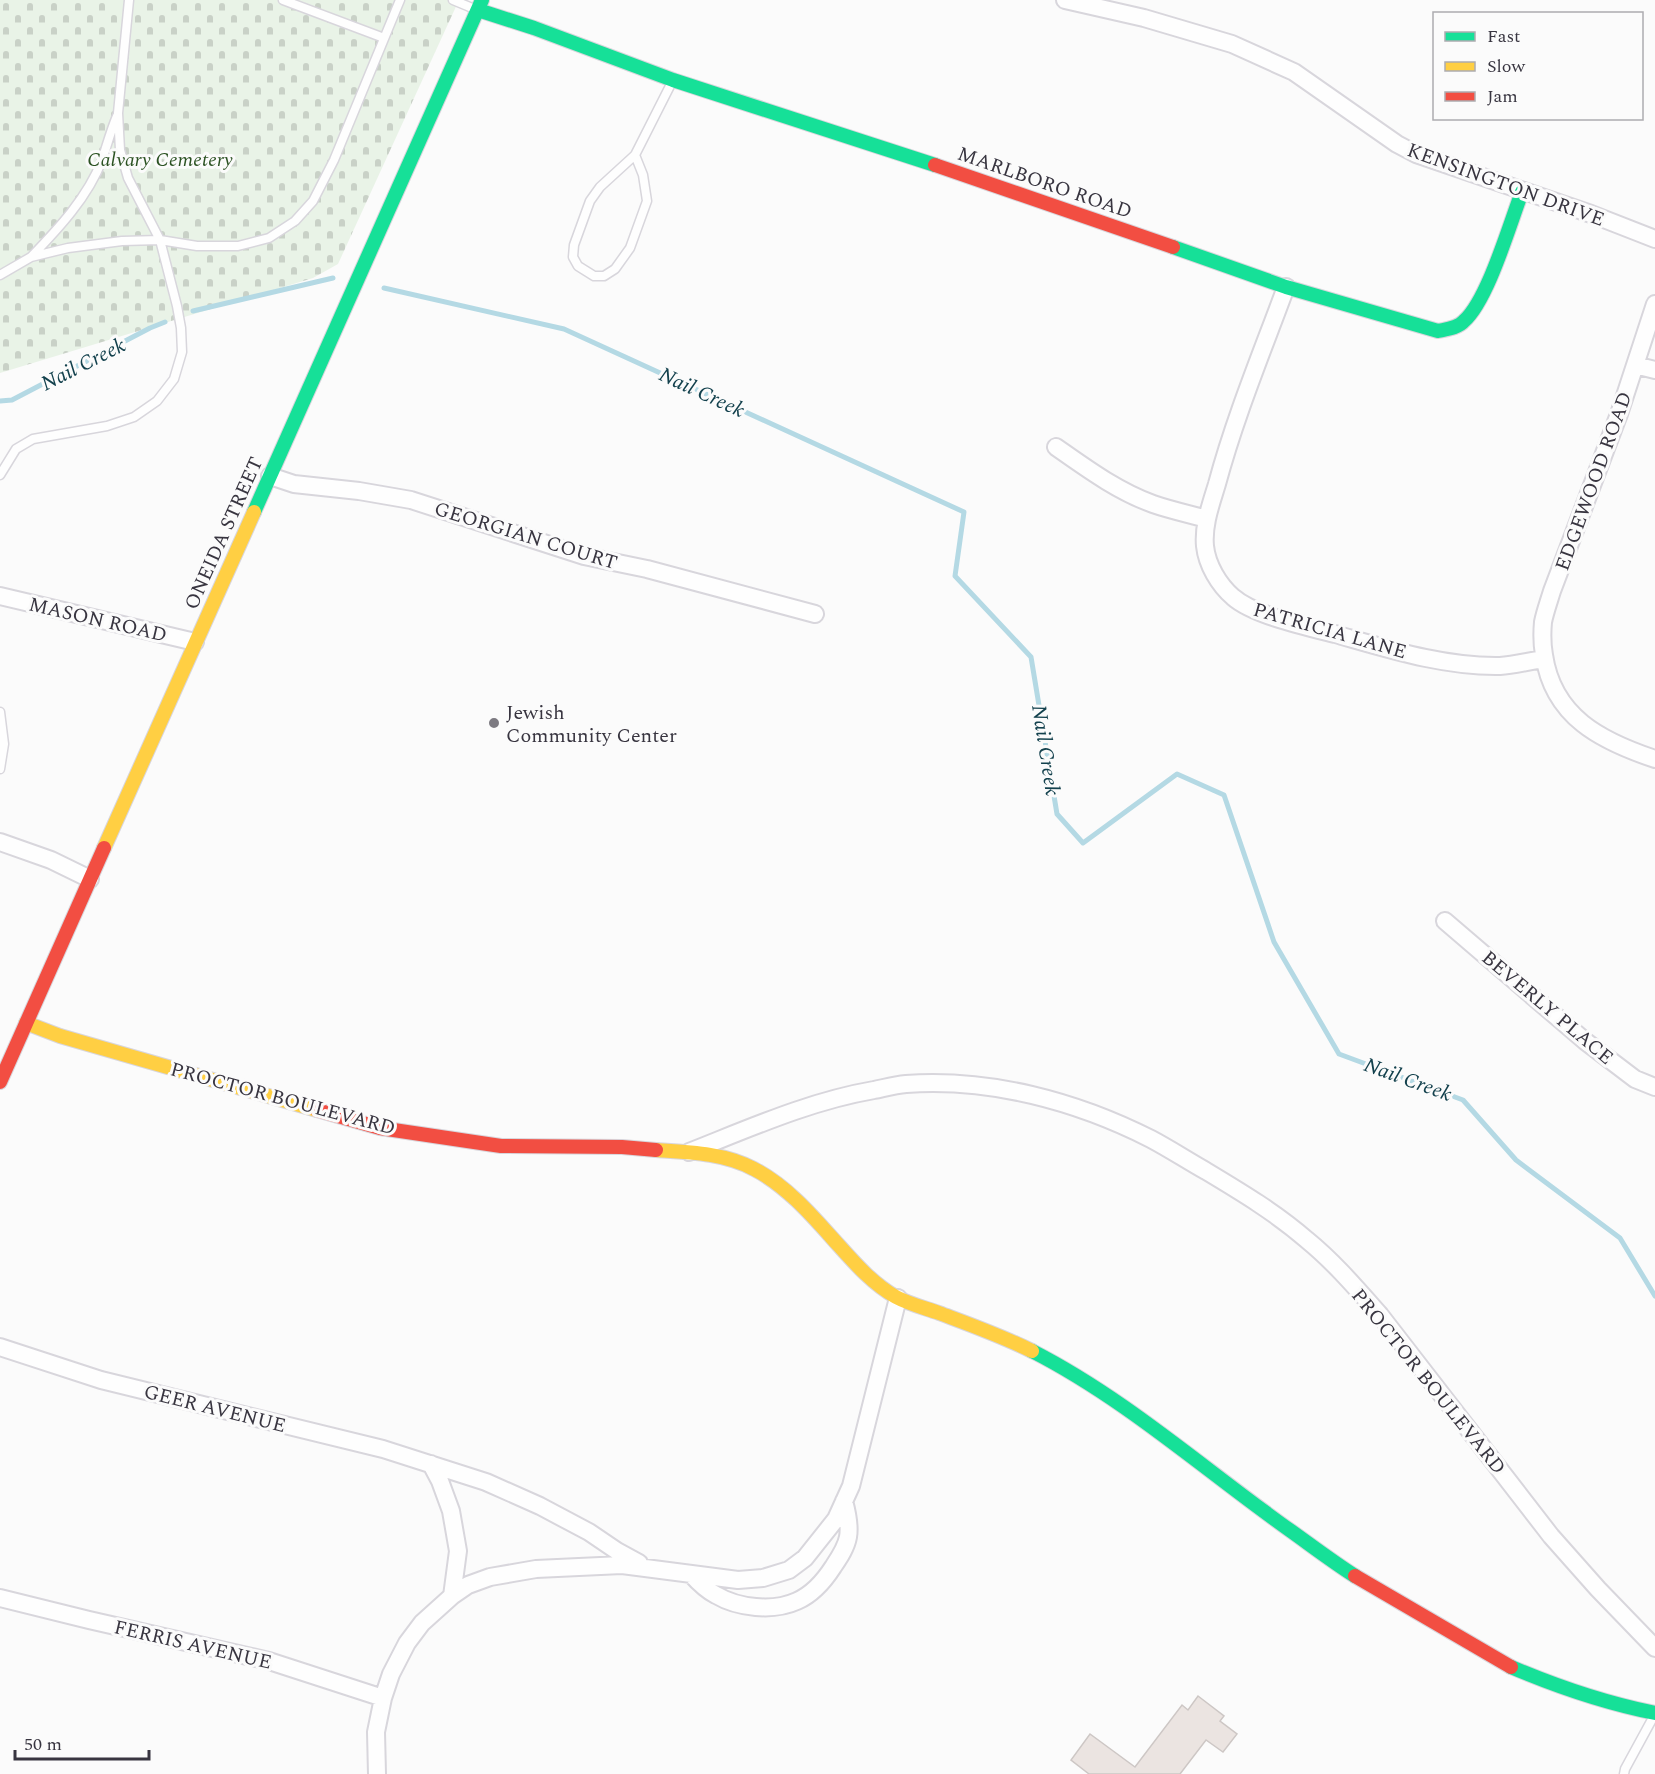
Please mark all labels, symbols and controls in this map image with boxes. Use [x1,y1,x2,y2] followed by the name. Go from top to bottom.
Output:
[1433,12,1643,120] legend
[1487,23,1520,50] text: Fast
[1487,53,1526,80] text: Slow
[1487,83,1518,110] text: Jam
[1403,135,1609,235] street label: KENSINGTON DRIVE
[953,139,1136,227] street label: MARLBORO ROAD
[87,145,233,175] park label: Calvary Cemetery
[35,330,132,400] water label: Nail Creek
[653,359,750,427] water label: Nail Creek
[1548,388,1640,575] street label: EDGEWOOD ROAD
[177,452,271,615] street label: ONEIDA STREET
[430,494,621,578] street label: GEORGIAN COURT
[26,589,170,650] street label: MASON ROAD
[1249,595,1410,667] street label: PATRICIA LANE
[506,698,677,751] place label: Jewish Community Center
[1022,702,1068,798] water label: Nail Creek
[487,716,501,730] marker: Jewish Community Center
[1475,943,1620,1072] street label: BEVERLY PLACE
[1359,1049,1456,1111] water label: Nail Creek
[167,1054,399,1143] street label: PROCTOR BOULEVARD
[1344,1282,1513,1481] street label: PROCTOR BOULEVARD
[140,1377,289,1441] street label: GEER AVENUE
[111,1612,275,1678] street label: FERRIS AVENUE
[15,1723,148,1761] scale bar
[24,1731,62,1758] text: 50 m

